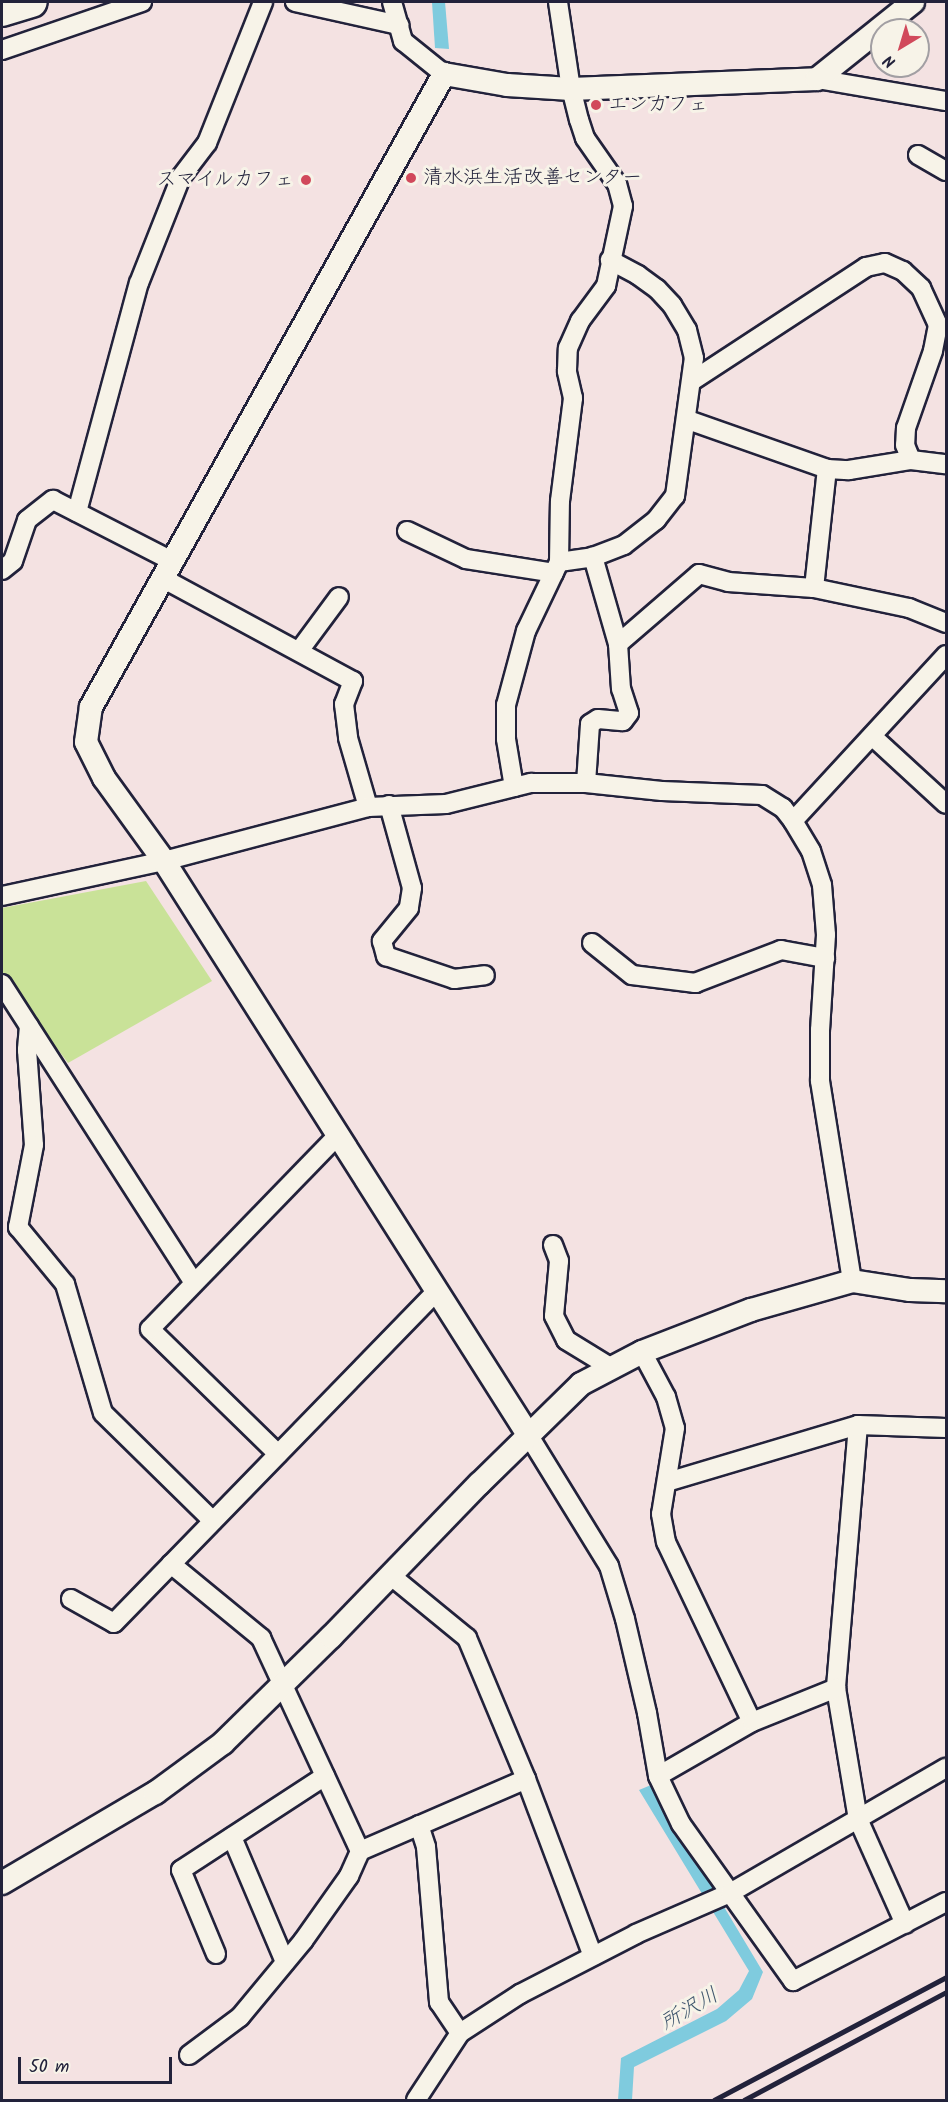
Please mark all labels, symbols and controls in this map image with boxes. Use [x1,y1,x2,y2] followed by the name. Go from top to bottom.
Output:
[870,18,930,78] north arrow
[878,48,902,74] text: N
[608,93,708,117] place label: エンカフェ
[589,98,603,112] marker: エンカフェ
[423,166,643,190] place label: 清水浜生活改善センター
[154,168,294,192] place label: スマイルカフェ
[404,171,418,185] marker: 清水浜生活改善センター
[299,173,313,187] marker: スマイルカフェ
[656,1983,724,2037] water label: 所沢川
[21,2045,176,2083] scale bar
[29,2053,69,2082] text: 50 m

